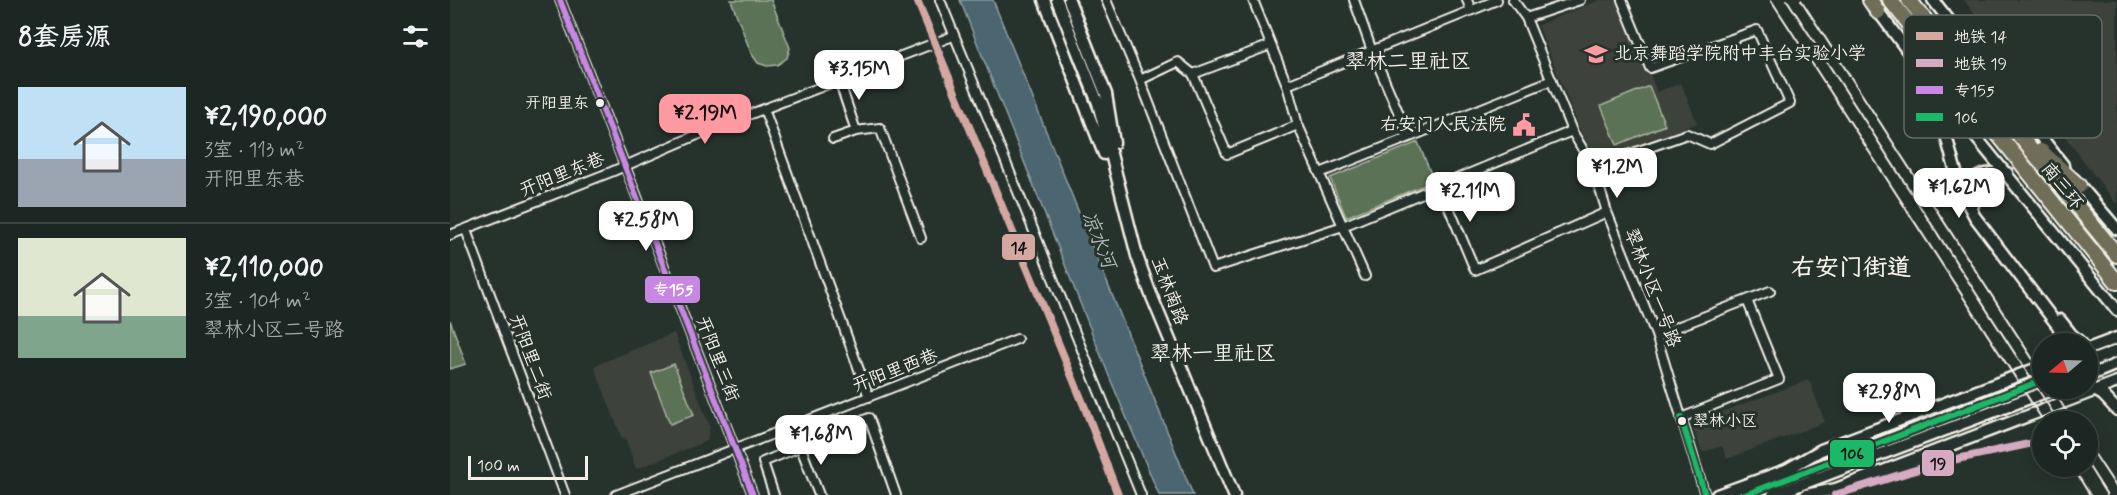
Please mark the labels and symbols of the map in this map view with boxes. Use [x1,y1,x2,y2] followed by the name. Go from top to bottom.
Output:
[1904,15,2102,138] legend
[1954,27,2007,48] text: 地铁 14
[1583,41,1609,67] school or university icon: 北京舞蹈学院附中丰台实验小学
[1614,42,1866,66] place label: 北京舞蹈学院附中丰台实验小学
[1345,48,1471,76] district label: 翠林二里社区
[810,50,908,101] pin: ¥3.15M
[1954,54,2007,75] text: 地铁 19
[1954,81,1995,102] text: 专155
[525,93,589,114] place label: 开阳里东
[656,94,754,145] pin: ¥2.19M
[594,97,606,109] marker: 开阳里东
[1954,108,1978,129] text: 106
[1511,112,1537,138] public building icon: 右安门人民法院
[1380,113,1506,137] place label: 右安门人民法院
[516,147,608,203] street label: 开阳里东巷
[1575,148,1659,199] pin: ¥1.2M
[2036,157,2088,215] street label: 南三环
[1910,168,2008,219] pin: ¥1.62M
[1421,172,1519,223] pin: ¥2.11M
[597,201,695,252] pin: ¥2.58M
[1074,207,1123,276] water label: 凉水河
[1618,225,1686,351] street label: 翠林小区一号路
[1001,233,1036,261] line badge: 14
[1011,238,1028,259] text: 14
[1145,253,1193,329] street label: 玉林南路
[1791,253,1911,284] district label: 右安门街道
[644,275,701,304] line badge: 专155
[653,280,693,301] text: 专155
[503,311,557,403] street label: 开阳里二街
[690,313,744,405] street label: 开阳里三街
[2032,333,2098,399] north arrow
[1150,340,1276,368] district label: 翠林一里社区
[849,344,941,398] street label: 开阳里西巷
[1840,373,1938,424] pin: ¥2.98M
[1693,411,1757,432] place label: 翠林小区
[772,415,870,466] pin: ¥1.68M
[1676,415,1688,427] marker: 翠林小区
[1829,439,1875,468] line badge: 106
[1840,444,1864,465] text: 106
[1921,449,1955,477] line badge: 19
[468,453,588,480] scale bar
[1930,454,1946,475] text: 19

